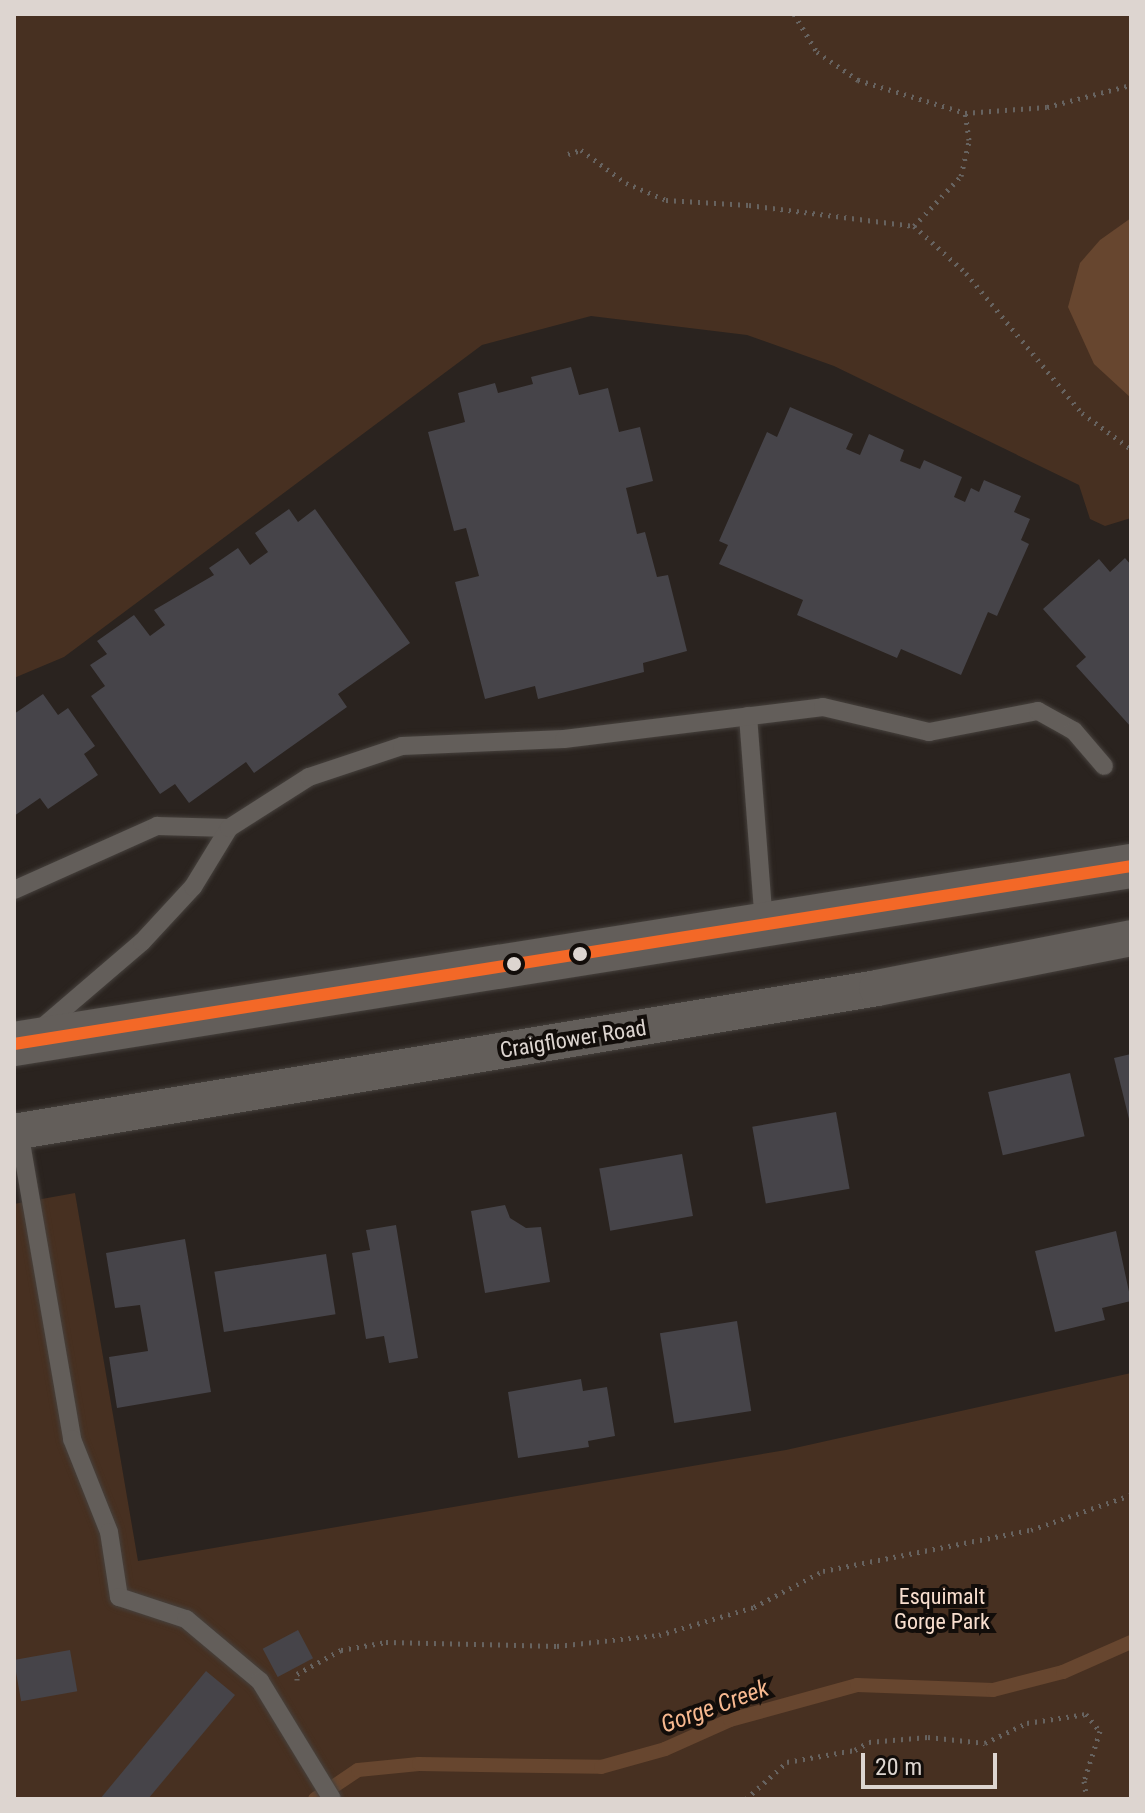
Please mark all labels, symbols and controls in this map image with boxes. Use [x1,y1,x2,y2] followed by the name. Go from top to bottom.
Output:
[572,946,588,962] unlabelled marker
[506,956,522,972] unlabelled marker
[498,1014,648,1064] street label: Craigflower Road
[894,1583,990,1634] park label: Esquimalt Gorge Park
[657,1674,773,1740] water label: Gorge Creek
[865,1737,1001,1787] scale bar
[875,1753,922,1781] text: 20 m

